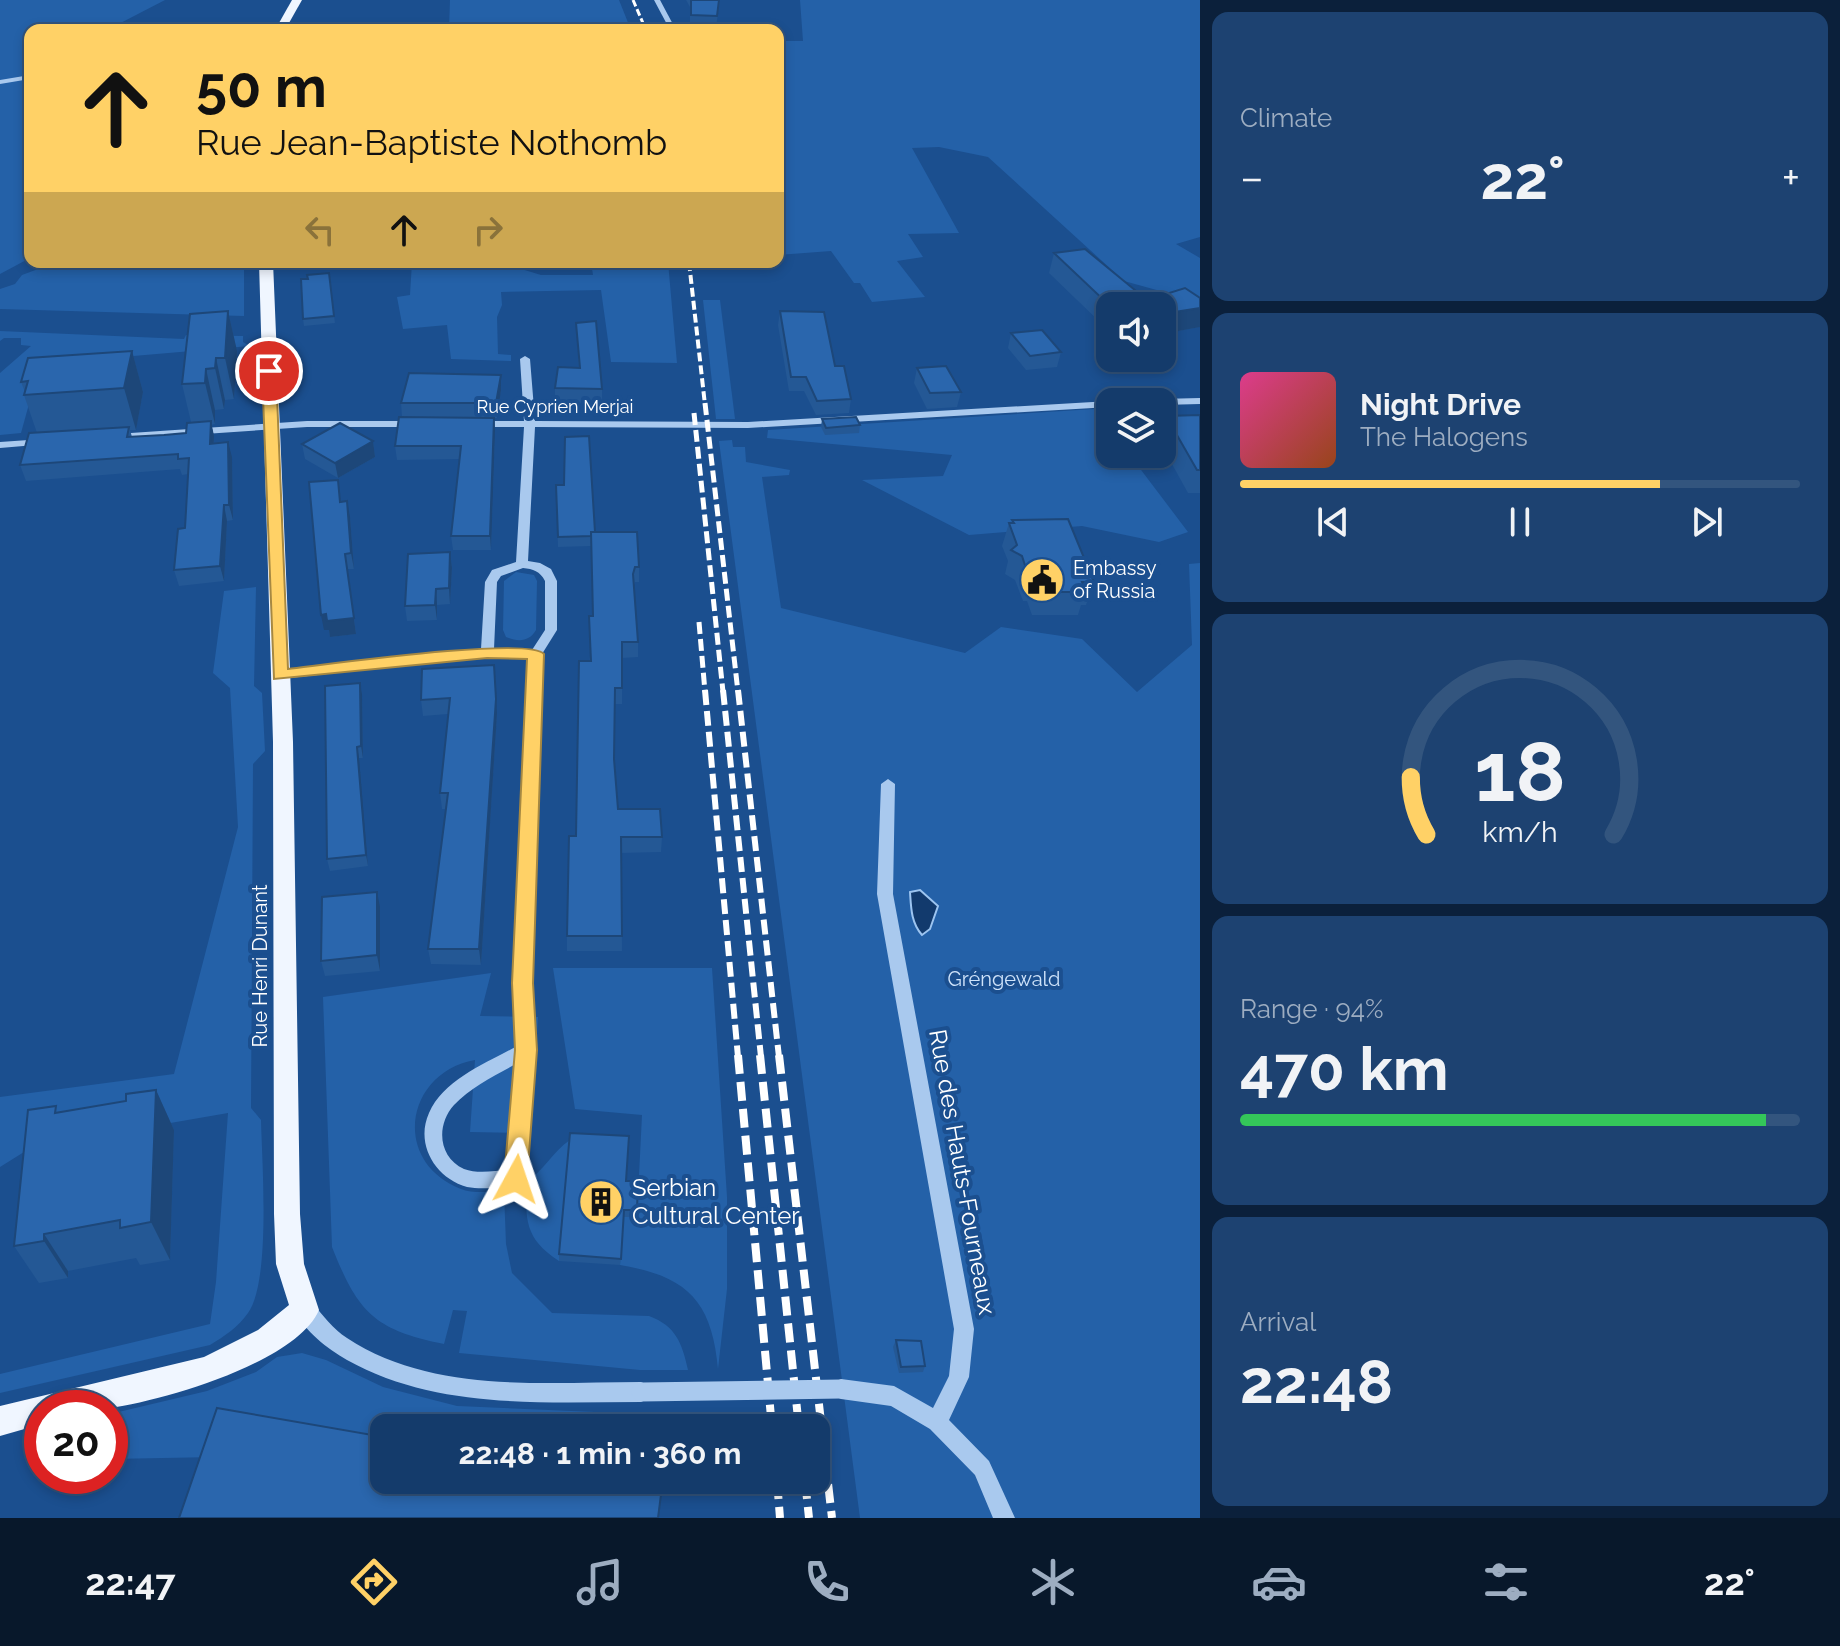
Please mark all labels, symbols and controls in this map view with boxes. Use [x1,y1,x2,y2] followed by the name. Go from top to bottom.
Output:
[196,54,327,120] text: 50 m
[64,56,168,160] icon: ahead
[1240,103,1332,133] text: Climate
[196,121,667,163] text: Rue Jean-Baptiste Nothomb
[1481,143,1565,213] text: 22°
[1240,152,1264,203] text: −
[1782,152,1800,203] text: +
[298,208,342,252] icon: left
[382,208,426,252] icon: ahead
[466,208,510,252] icon: right
[1096,292,1176,468] map controls
[1096,292,1176,372] button: sound
[235,337,303,405] pin
[247,349,291,393] icon: arrive
[1360,387,1521,422] text: Night Drive
[1096,388,1176,468] button: layers
[477,396,633,417] street label: Rue Cyprien Merjai
[1360,422,1528,452] text: The Halogens
[1311,500,1355,544] icon: previous
[1498,500,1542,544] icon: pause
[1685,500,1729,544] icon: next
[1018,556,1066,604] public building icon: Embassy of Russia
[1073,556,1157,603] place label: Embassy of Russia
[1474,723,1566,820] text: 18
[1482,815,1558,849] text: km/h
[248,884,272,1048] street label: Rue Henri Dunant
[947,967,1061,991] park label: Gréngewald
[1240,994,1384,1024] text: Range · 94%
[923,1027,1002,1317] street label: Rue des Hauts-Fourneaux
[1240,1034,1449,1104] text: 470 km
[474,1137,558,1221] position arrow
[632,1173,800,1230] place label: Serbian Cultural Center
[577,1178,625,1226] building icon: Serbian Cultural Center
[1240,1307,1316,1337] text: Arrival
[1240,1347,1393,1417] text: 22:48
[24,1390,128,1494] speed limit sign: 20
[458,1436,742,1471] text: 22:48 · 1 min · 360 m
[346,1554,402,1610] icon: directions
[572,1554,628,1610] icon: music
[799,1554,855,1610] icon: phone
[1025,1554,1081,1610] icon: climate
[1251,1554,1307,1610] icon: car
[1478,1554,1534,1610] icon: filters
[85,1561,175,1603] text: 22:47
[1704,1561,1755,1603] text: 22°

